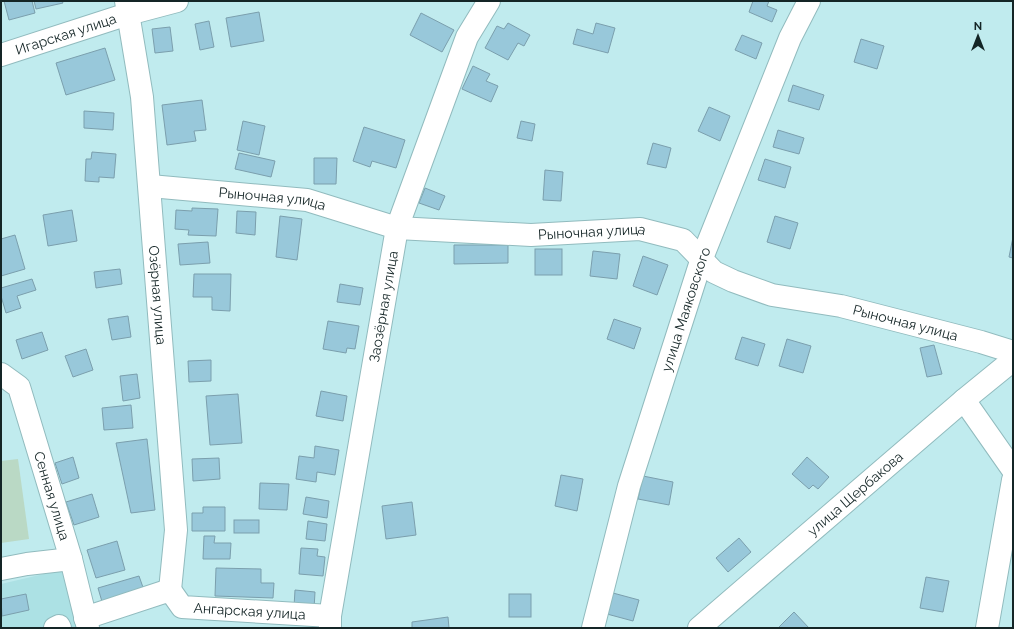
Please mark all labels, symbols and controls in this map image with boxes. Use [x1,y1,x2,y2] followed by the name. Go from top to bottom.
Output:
[13,10,118,58] street label: Игарская улица
[958,16,998,56] north arrow
[974,20,982,33] text: N
[218,184,328,213] street label: Рыночная улица
[538,221,648,243] street label: Рыночная улица
[146,245,169,345] street label: Озёрная улица
[658,245,714,374] street label: улица Маяковского
[366,250,401,364] street label: Заозёрная улица
[851,301,960,344] street label: Рыночная улица
[804,448,906,539] street label: улица Щербакова
[31,450,73,542] street label: Сенная улица
[193,600,306,623] street label: Ангарская улица

